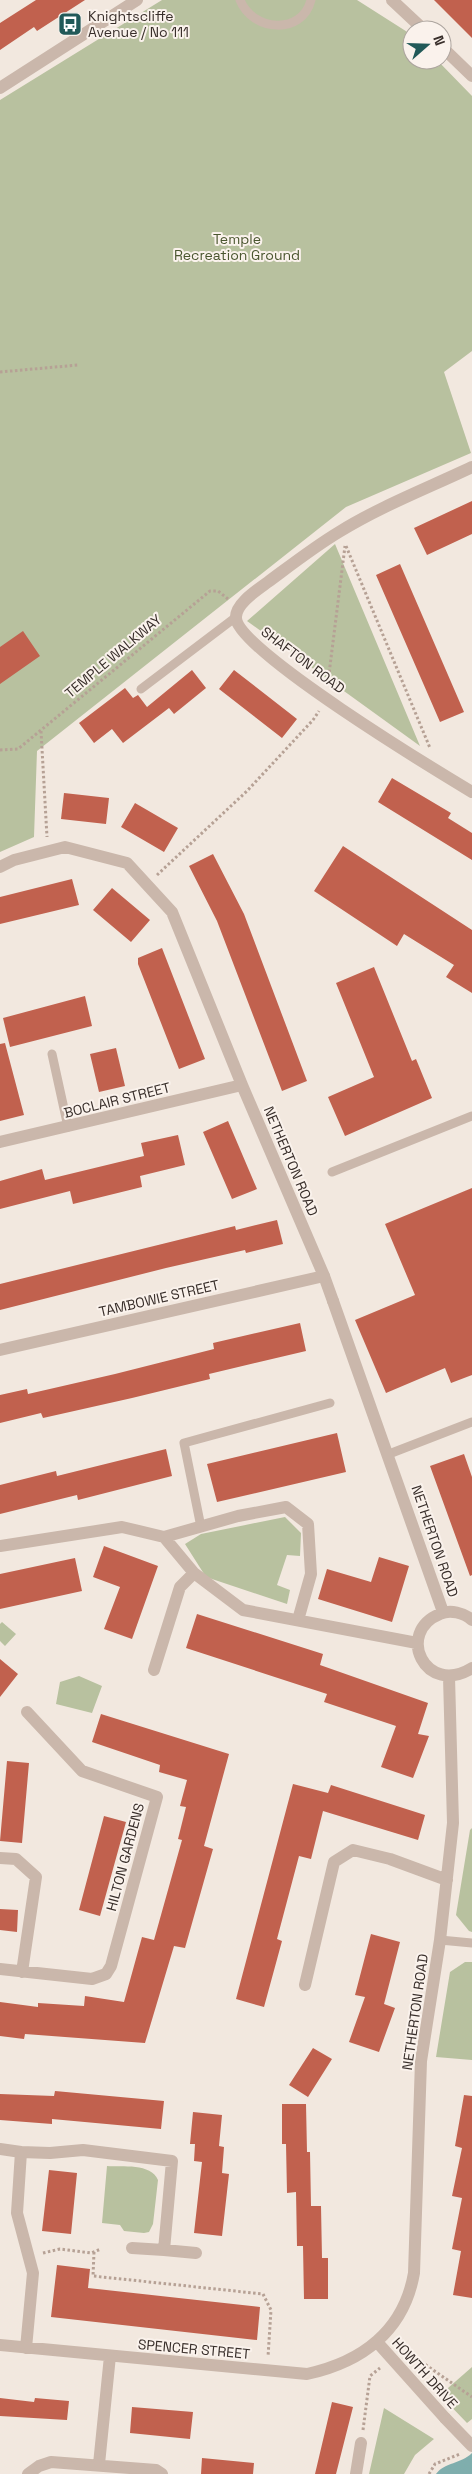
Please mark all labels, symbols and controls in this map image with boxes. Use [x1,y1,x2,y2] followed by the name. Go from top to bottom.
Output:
[88,7,189,41] place label: Knightscliffe Avenue / No 111
[57,11,83,37] bus stop icon: Knightscliffe Avenue / No 111
[402,20,452,70] north arrow
[429,33,449,48] text: N
[174,230,300,264] park label: Temple Recreation Ground
[61,610,165,702] street label: TEMPLE WALKWAY
[258,623,348,697] street label: SHAFTON ROAD
[62,1078,172,1122] street label: BOCLAIR STREET
[260,1103,322,1219] street label: NETHERTON ROAD
[97,1275,221,1321] street label: TAMBOWIE STREET
[407,1483,463,1599] street label: NETHERTON ROAD
[102,1801,148,1913] street label: HILTON GARDENS
[398,1953,432,2071] street label: NETHERTON ROAD
[388,2334,462,2412] street label: HOWTH DRIVE
[137,2335,251,2363] street label: SPENCER STREET

